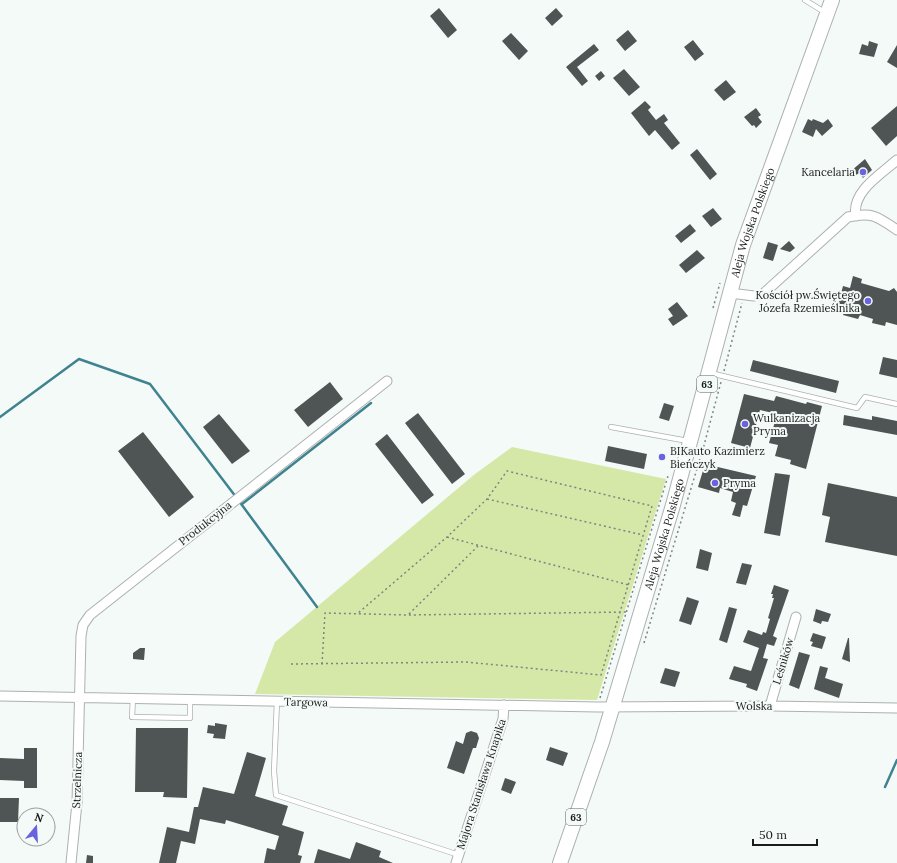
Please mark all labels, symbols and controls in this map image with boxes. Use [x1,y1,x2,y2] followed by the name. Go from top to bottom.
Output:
[801,165,855,179] place label: Kancelaria
[727,166,778,280] street label: Aleja Wojska Polskiego
[858,167,868,177] marker: Kancelaria
[755,288,860,315] place label: Kościół pw.Świętego Józefa Rzemieślnika
[863,296,873,306] marker: Kościół pw.Świętego Józefa Rzemieślnika
[697,376,717,392] road number: 63
[753,411,821,438] place label: Wulkanizacja Pryma
[740,419,750,429] marker: Wulkanizacja Pryma
[670,444,765,471] place label: BIKauto Kazimierz Bieńczyk
[657,452,667,462] marker: BIKauto Kazimierz Bieńczyk
[723,476,756,490] place label: Pryma
[641,477,687,592] street label: Aleja Wojska Polskiego
[710,478,720,488] marker: Pryma
[176,498,235,548] street label: Produkcyjna
[769,636,797,686] street label: Leśników
[284,695,328,709] street label: Targowa
[736,699,773,713] street label: Wolska
[453,717,509,851] street label: Majora Stanisława Knapika
[69,751,85,809] street label: Strzelnicza
[16,807,56,847] north arrow
[566,809,586,825] road number: 63
[33,810,46,826] text: N
[753,821,817,847] scale bar
[759,827,787,842] text: 50 m

